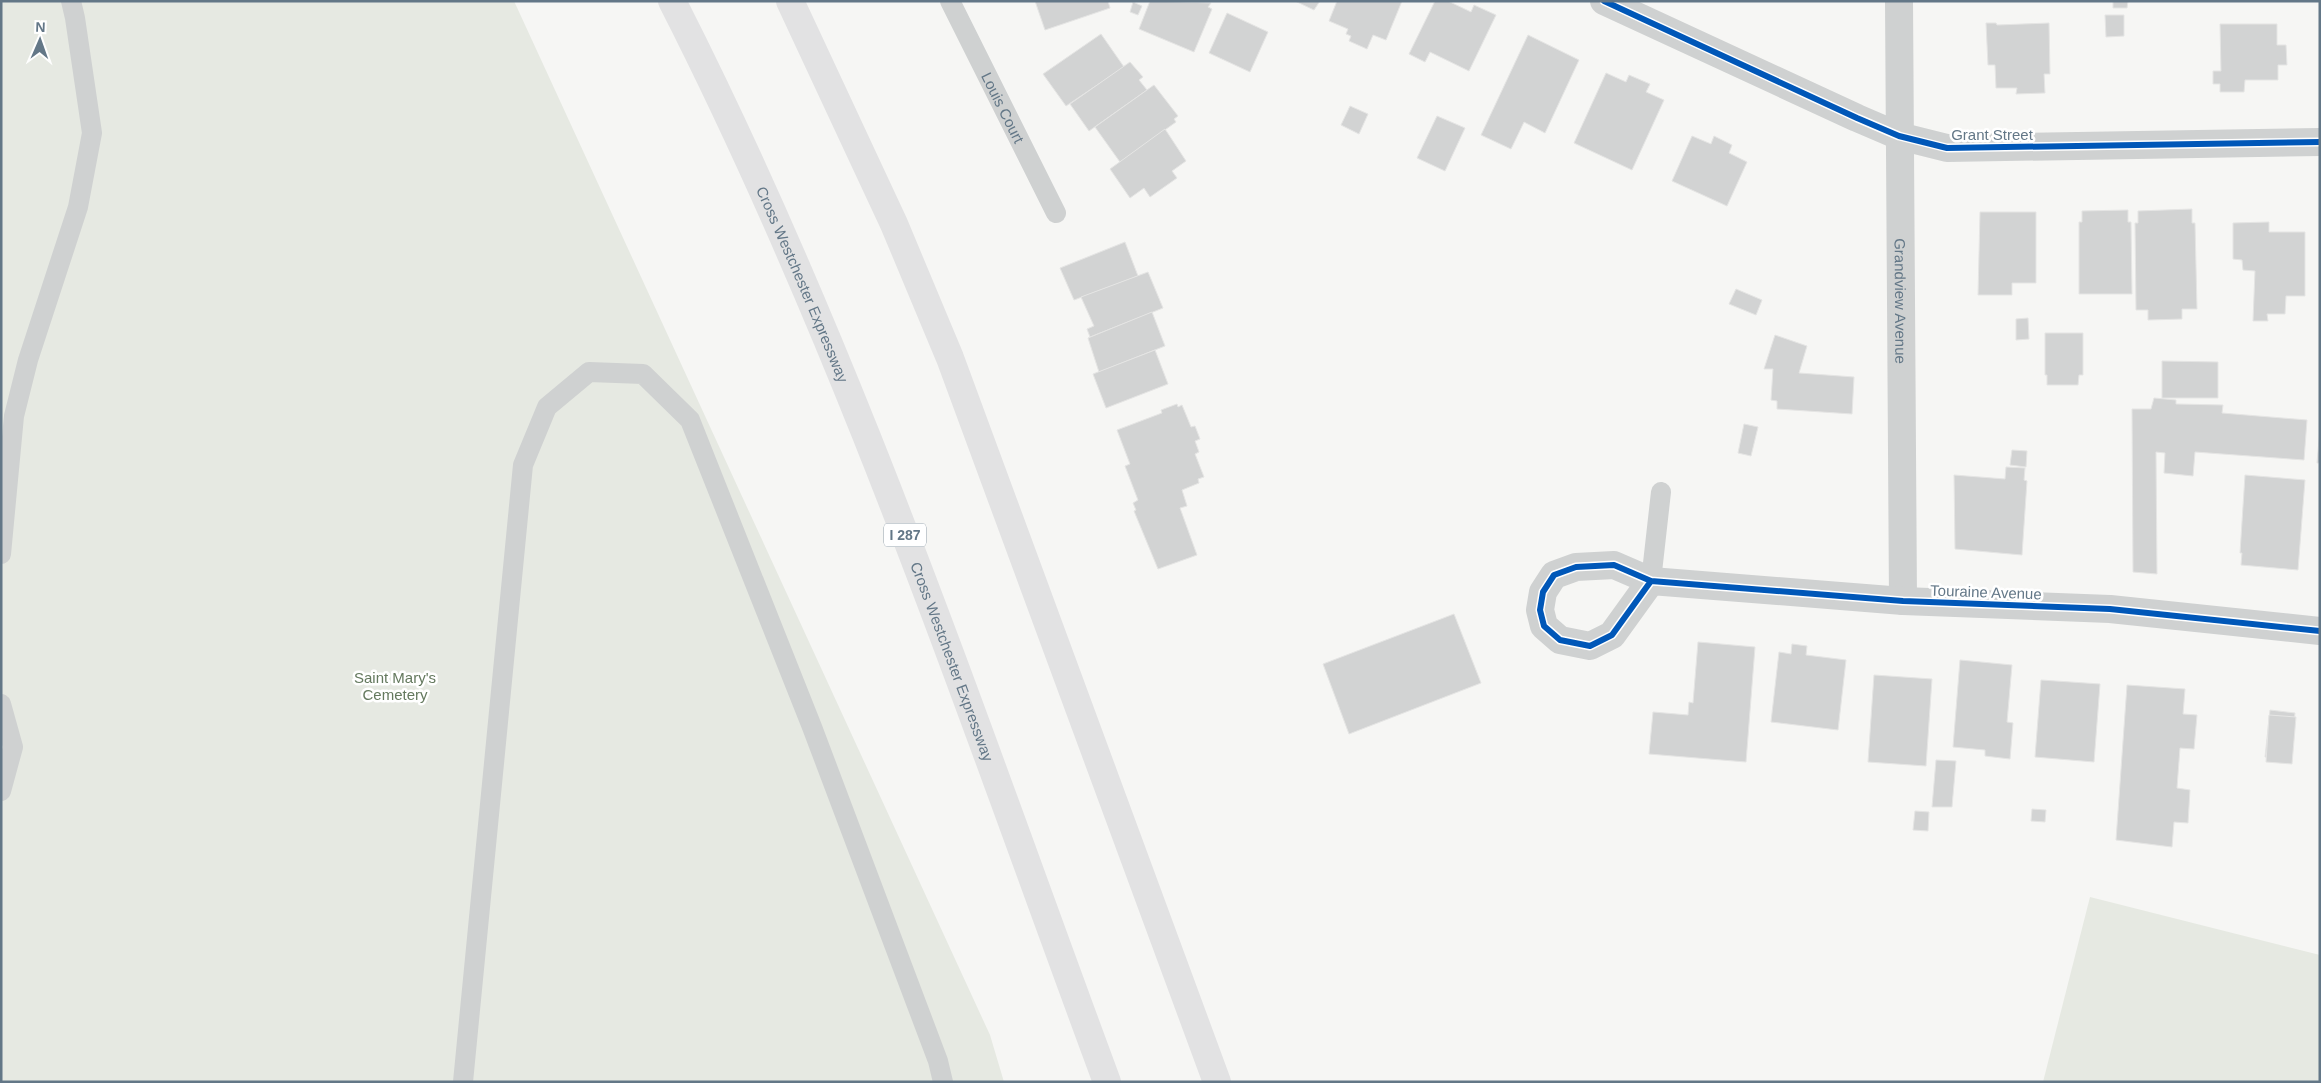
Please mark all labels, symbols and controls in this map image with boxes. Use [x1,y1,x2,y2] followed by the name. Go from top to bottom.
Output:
[15,15,65,65] north arrow
[35,19,46,35] text: N
[978,69,1028,146] street label: Louis Court
[1951,126,2034,143] street label: Grant Street
[753,183,853,385] street label: Cross Westchester Expressway
[1892,238,1910,364] street label: Grandview Avenue
[884,524,926,546] road number: I 287
[908,559,998,764] street label: Cross Westchester Expressway
[1930,582,2042,602] street label: Touraine Avenue
[354,669,436,703] park label: Saint Mary's Cemetery

